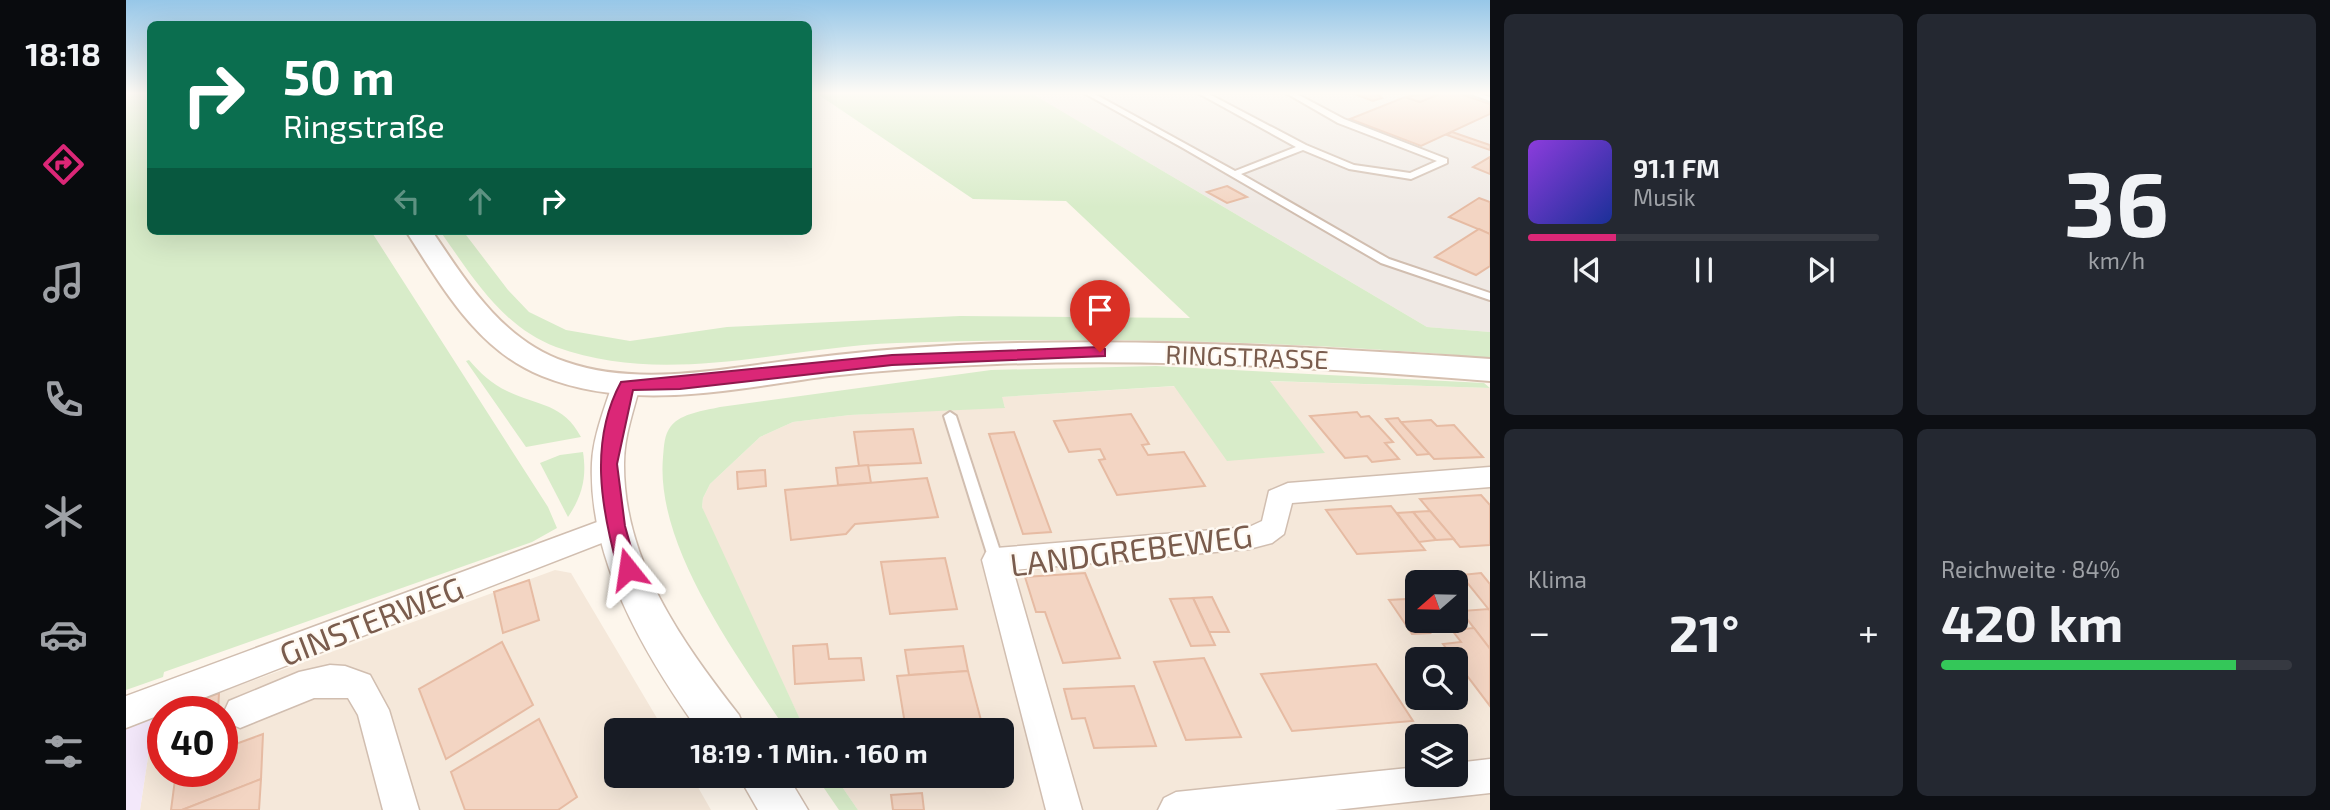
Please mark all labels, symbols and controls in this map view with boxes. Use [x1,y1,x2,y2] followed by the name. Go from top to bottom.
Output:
[25,34,101,72] text: 18:18
[283,46,395,105] text: 50 m
[168,49,259,140] icon: right
[283,106,445,144] text: Ringstraße
[39,140,88,189] icon: directions
[2064,146,2169,255] text: 36
[1633,152,1720,183] text: 91.1 FM
[388,182,426,220] icon: left
[461,182,499,220] icon: ahead
[534,182,572,220] icon: right
[1633,183,1695,211] text: Musik
[2088,246,2145,274] text: km/h
[1568,251,1606,289] icon: previous
[1685,251,1723,289] icon: pause
[1802,251,1840,289] icon: next
[39,258,88,307] icon: music
[1070,280,1130,352] pin
[1081,291,1119,329] icon: arrive
[1165,338,1329,374] street label: RINGSTRASSE
[39,375,88,424] icon: phone
[39,492,88,541] icon: climate
[1008,515,1254,583] street label: LANDGREBEWEG
[591,532,665,606] position arrow
[1941,555,2120,583] text: Reichweite · 84%
[1528,565,1587,593] text: Klima
[274,568,468,672] street label: GINSTERWEG
[1405,570,1468,634] north arrow
[1405,570,1468,787] map controls
[1941,590,2123,652] text: 420 km
[1669,600,1739,662] text: 21°
[1528,608,1550,654] text: −
[1858,608,1879,654] text: +
[39,610,88,659] icon: car
[1405,647,1468,710] button: search
[147,696,238,787] speed limit sign: 40
[1405,724,1468,787] button: layers
[39,727,88,776] icon: filters
[690,737,928,768] text: 18:19 · 1 Min. · 160 m

